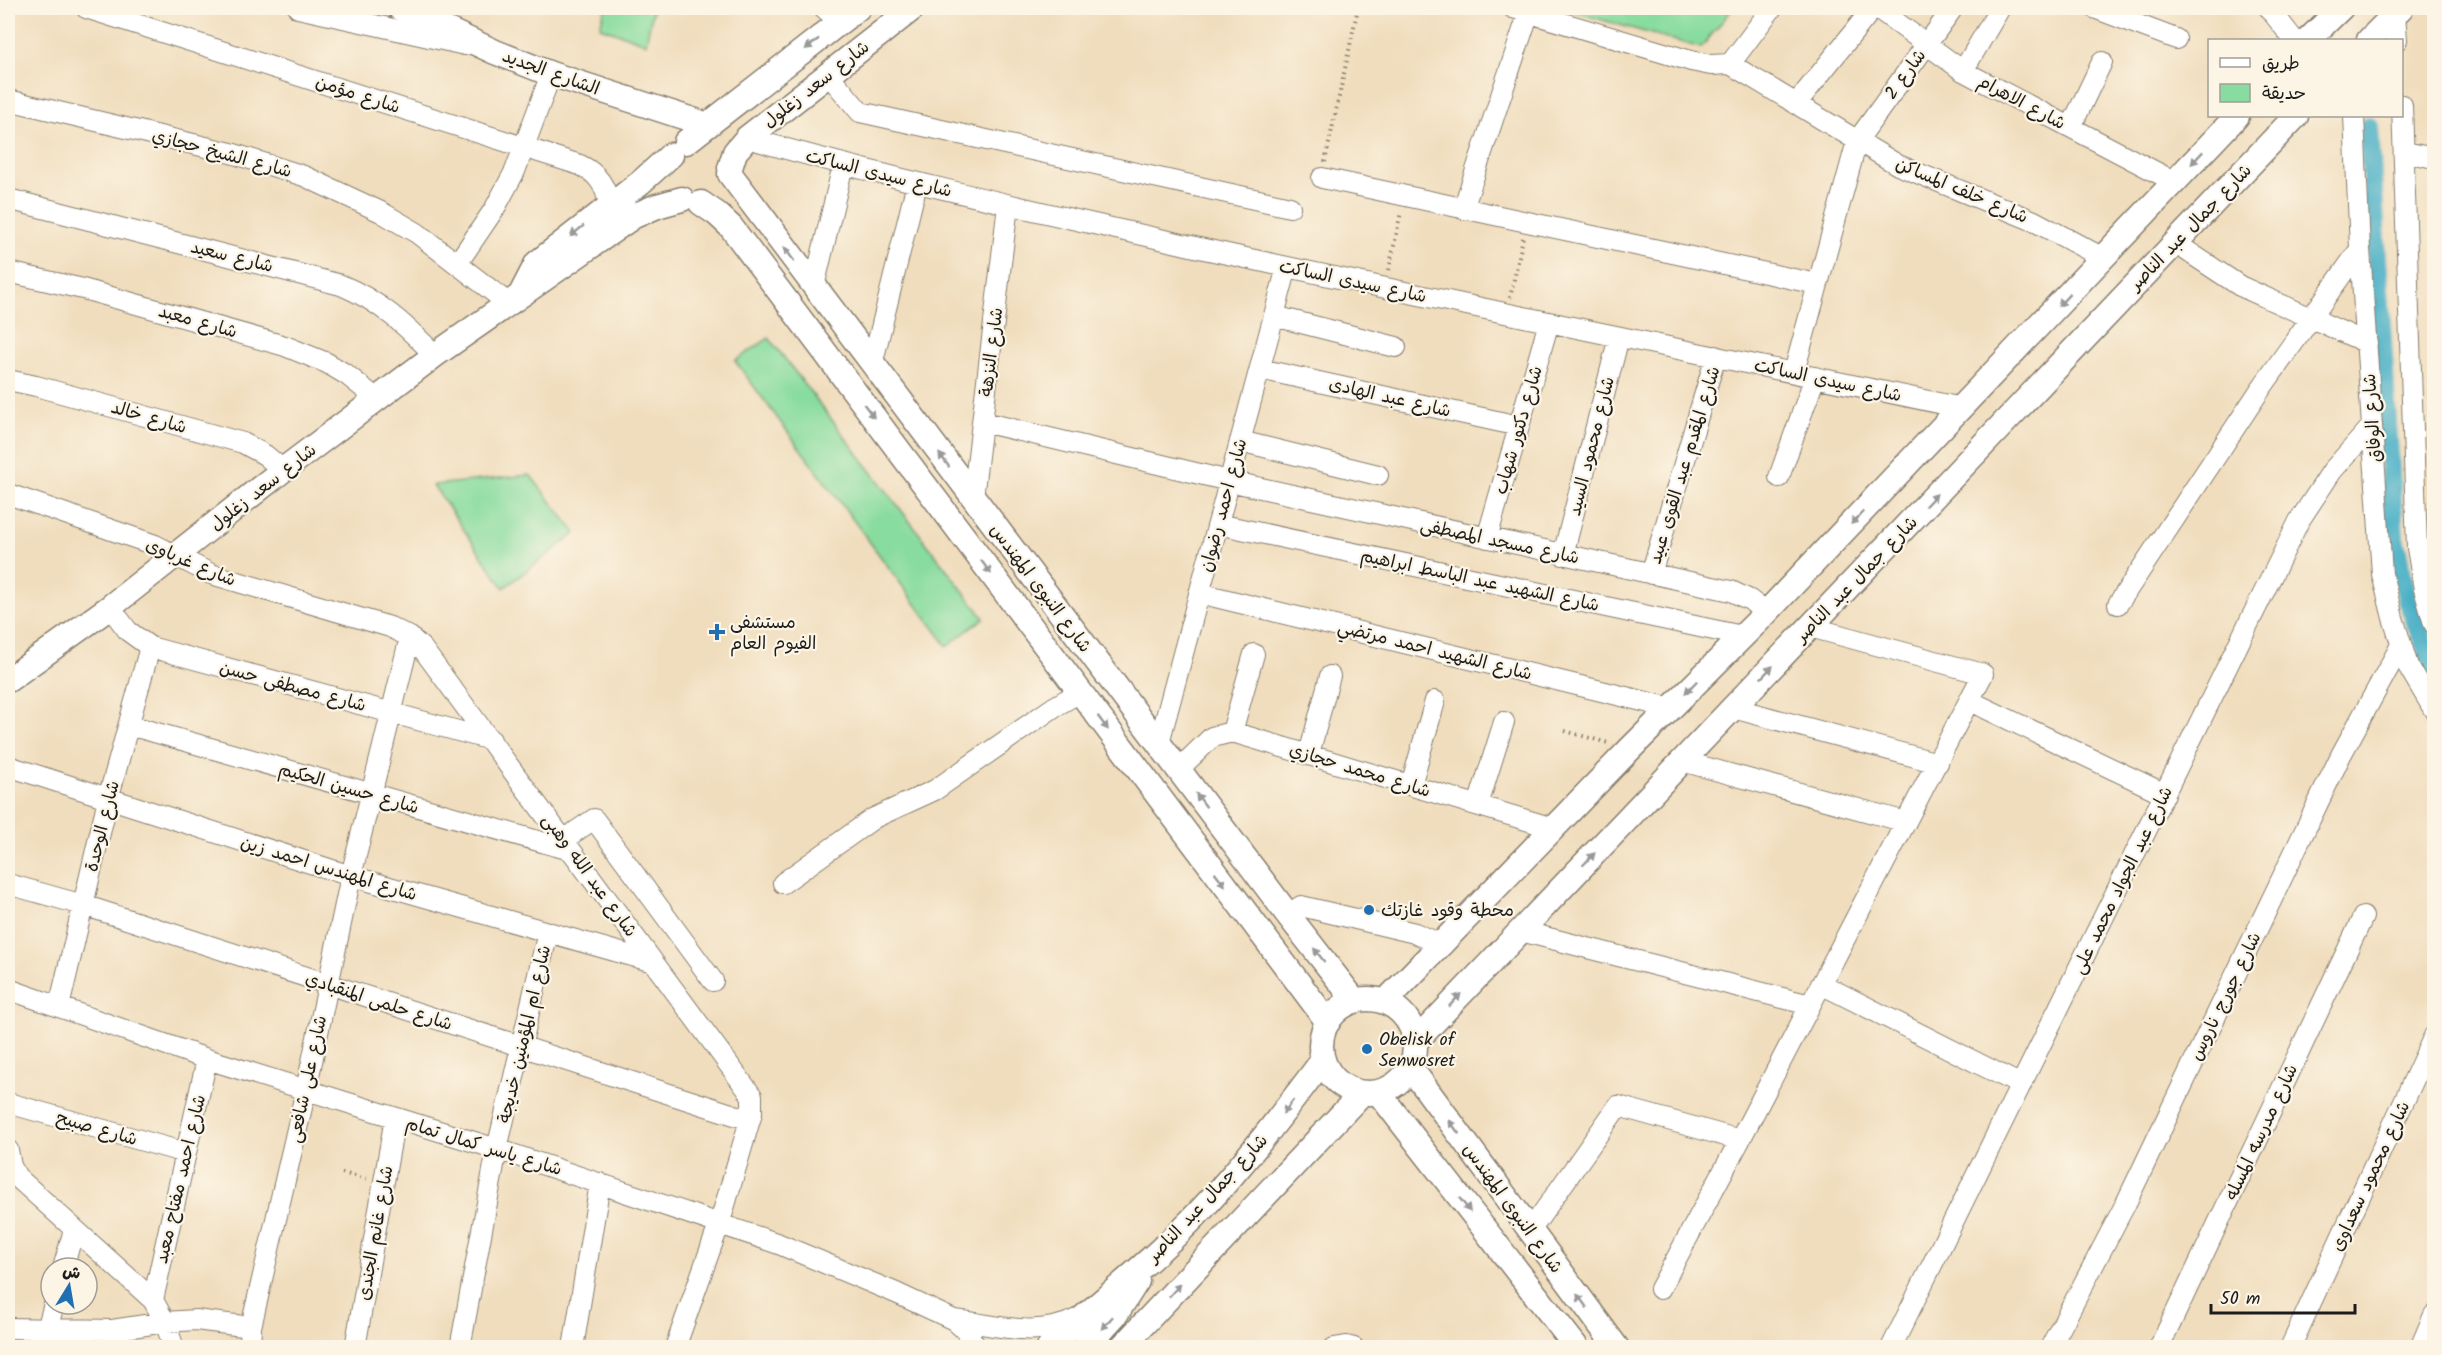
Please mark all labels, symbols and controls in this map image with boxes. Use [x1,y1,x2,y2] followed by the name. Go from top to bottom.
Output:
[757,34,877,136] street label: شارع سعد زغلول
[804,37,820,50] one-way arrow
[2208,39,2403,117] legend
[498,42,603,104] street label: الشارع الجديد
[1878,43,1935,106] street label: شارع 2
[2262,50,2300,79] text: طريق
[311,68,404,123] street label: شارع مؤمن
[1972,68,2071,139] street label: شارع الاهرام
[2262,80,2306,109] text: حديقة
[148,122,295,187] street label: شارع الشيخ حجازي
[802,142,955,207] street label: شارع سيدى الساكت
[1891,150,2032,232] street label: شارع خلف المساكن
[2190,151,2204,166] one-way arrow
[2121,158,2260,300] street label: شارع جمال عبد الناصر
[569,225,585,238] one-way arrow
[187,233,276,282] street label: شارع سعيد
[783,246,795,262] one-way arrow
[1276,253,1429,312] street label: شارع سيدى الساكت
[2057,293,2071,307] one-way arrow
[155,297,240,348] street label: شارع معبد
[973,306,1012,398] street label: شارع النزهة
[1751,352,1904,411] street label: شارع سيدى الساكت
[1487,363,1552,498] street label: شارع دكتور شهاب
[1642,363,1729,568] street label: شارع المقدم عبد القوى عبيد
[1326,370,1454,427] street label: شارع عبد الهادى
[2356,372,2391,463] street label: شارع الوفاق
[1561,374,1624,519] street label: شارع محمود السيد
[107,394,190,443] street label: شارع خالد
[862,403,875,419] one-way arrow
[1193,435,1256,576] street label: شارع احمد رضوان
[204,437,324,539] street label: شارع سعد زغلول
[938,452,950,468] one-way arrow
[1923,493,1937,507] one-way arrow
[1787,510,1926,652] street label: شارع جمال عبد الناصر
[1850,510,1864,525] one-way arrow
[1418,511,1582,573] street label: شارع مسجد المصطفى
[981,518,1098,660] street label: شارع النبوى المهندس
[141,531,240,595] street label: شارع غرباوى
[1358,542,1602,621] street label: شارع الشهيد عبد الباسط ابراهيم
[980,558,992,574] one-way arrow
[730,609,816,659] place label: مستشفى الفيوم العام
[1334,613,1535,690] street label: شارع الشهيد احمد مرتضي
[708,623,726,641] marker: مستشفى الفيوم العام
[216,654,369,721] street label: شارع مصطفى حسن
[1760,665,1774,679] one-way arrow
[1685,680,1699,694] one-way arrow
[1097,714,1109,730] one-way arrow
[1285,736,1434,807] street label: شارع محمد حجازي
[275,756,422,823] street label: شارع حسين الحكيم
[78,778,129,875] street label: شارع الوحدة
[2065,782,2182,980] street label: شارع عبد الجواد محمد على
[1195,792,1207,807] one-way arrow
[534,808,644,944] street label: شارع عبد الله وهبى
[237,829,420,910] street label: شارع المهندس احمد زين
[1582,852,1596,866] one-way arrow
[1214,870,1226,886] one-way arrow
[1381,897,1514,926] place label: محطة وقود غازتك
[1362,903,1376,917] marker: محطة وقود غازتك
[2183,927,2270,1066] street label: شارع جورج ناروس
[491,942,560,1126] street label: شارع ام المؤمنين خديجة
[1314,947,1326,962] one-way arrow
[301,965,456,1040] street label: شارع حلمى المنقبادي
[1448,993,1461,1008] one-way arrow
[281,1013,336,1146] street label: شارع على شافعى
[1379,1026,1457,1076] place label: Obelisk of Senwosret
[1360,1042,1374,1056] marker: Obelisk of Senwosret
[2218,1060,2307,1206] street label: شارع مدرسه المسله
[148,1092,215,1267] street label: شارع احمد مفتاح معبد
[2324,1097,2419,1257] street label: شارع محمود سعداوى
[1282,1099,1294,1115] one-way arrow
[52,1104,141,1155] street label: شارع صبيح
[402,1110,565,1185] street label: شارع ياسر كمال تمام
[1448,1119,1460,1135] one-way arrow
[1139,1128,1276,1272] street label: شارع جمال عبد الناصر
[1454,1137,1569,1280] street label: شارع النبوى المهندس
[350,1164,403,1303] street label: شارع غانم الجندى
[1459,1197,1471,1212] one-way arrow
[39,1256,99,1316] north arrow
[61,1259,83,1287] text: ش
[2211,1277,2355,1315] scale bar
[1168,1283,1182,1297] one-way arrow
[2220,1285,2260,1314] text: 50 m
[1576,1293,1588,1308] one-way arrow
[1101,1315,1114,1330] one-way arrow

